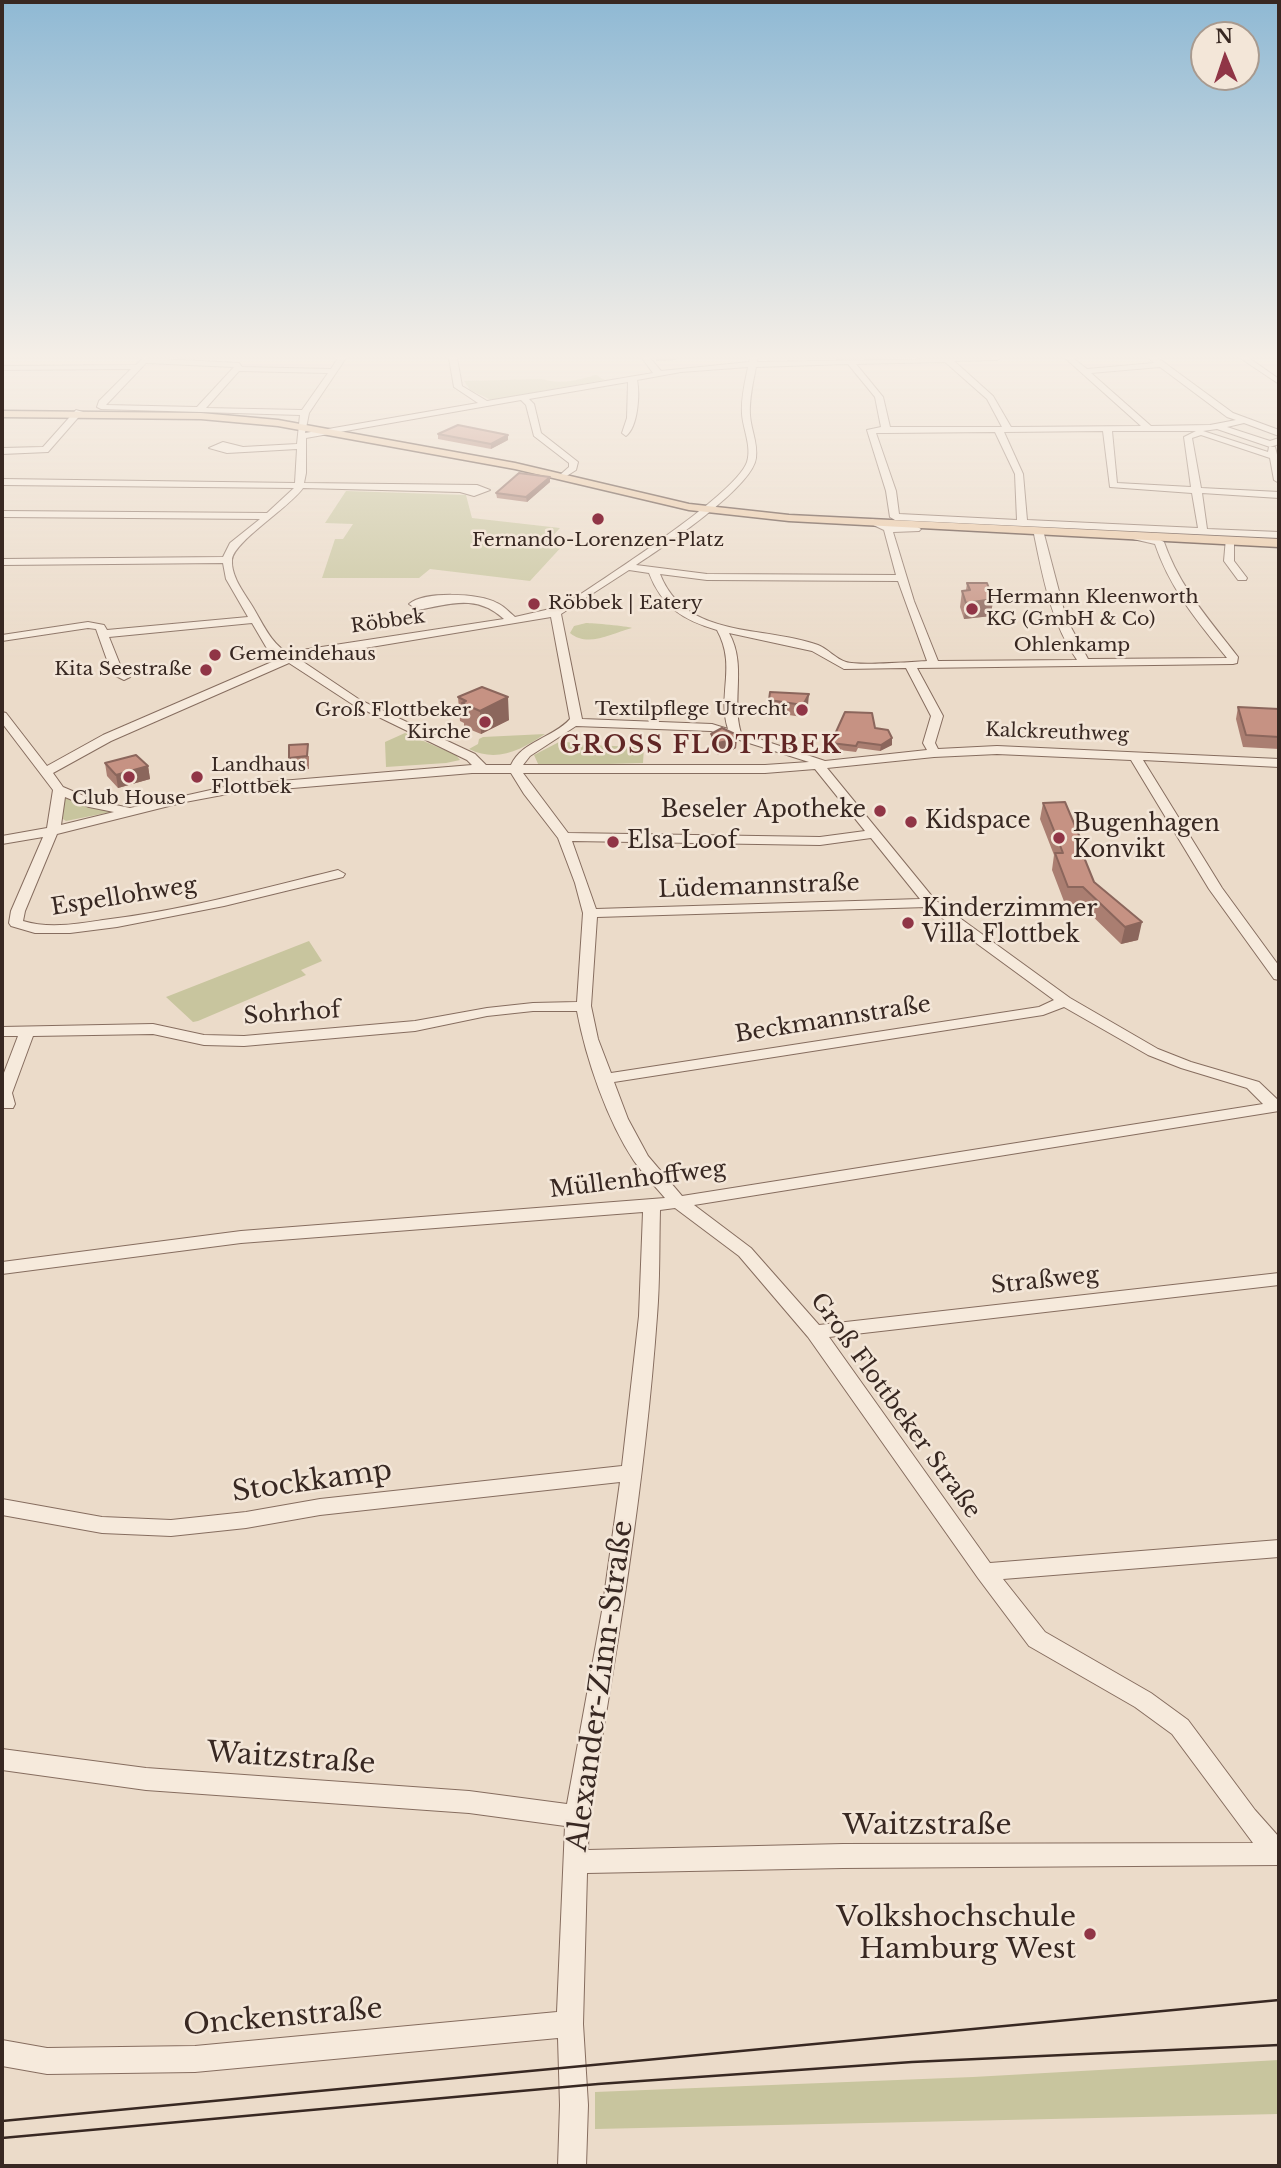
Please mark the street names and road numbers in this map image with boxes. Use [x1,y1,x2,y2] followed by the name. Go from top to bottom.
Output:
[349,606,427,638] street label: Röbbek
[1014,635,1130,657] street label: Ohlenkamp
[985,719,1129,747] street label: Kalckreuthweg
[658,870,860,904] street label: Lüdemannstraße
[49,872,199,922] street label: Espellohweg
[733,991,933,1049] street label: Beckmannstraße
[243,997,341,1031] street label: Sohrhof
[548,1155,728,1205] street label: Müllenhoffweg
[990,1262,1100,1300] street label: Straßweg
[804,1288,986,1524] street label: Groß Flottbeker Straße
[230,1454,394,1510] street label: Stockkamp
[561,1518,641,1854] street label: Alexander-Zinn-Straße
[206,1736,376,1782] street label: Waitzstraße
[842,1809,1012,1843] street label: Waitzstraße
[182,1993,384,2043] street label: Onckenstraße

